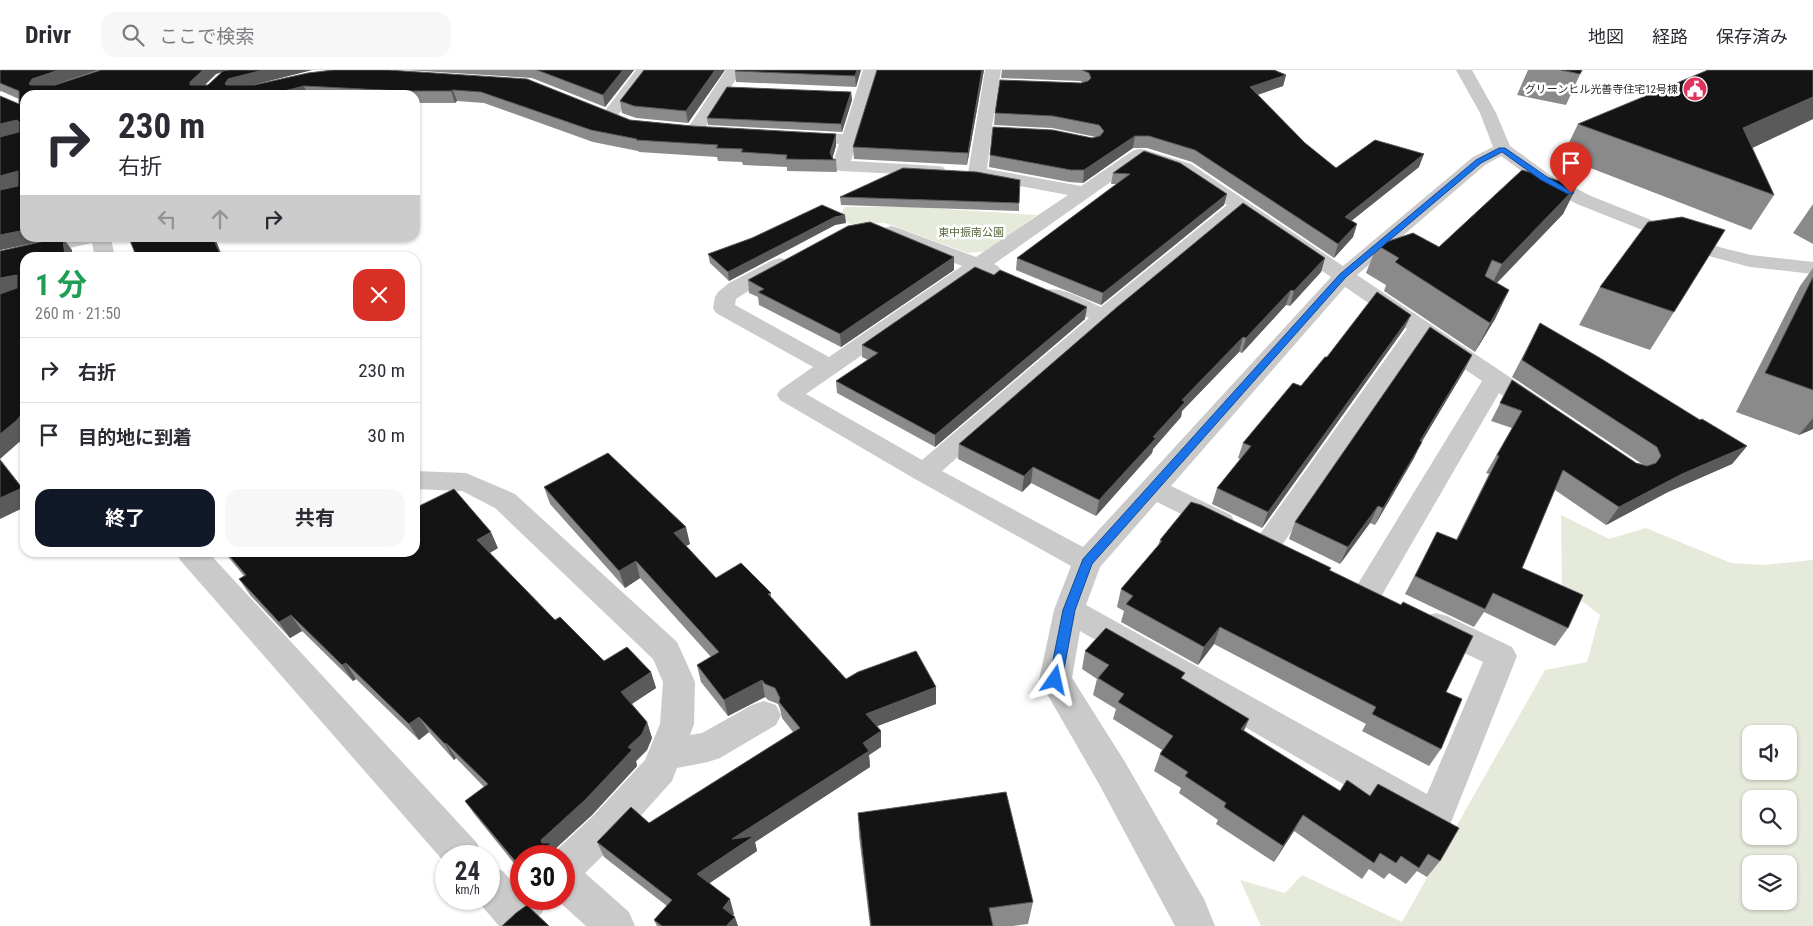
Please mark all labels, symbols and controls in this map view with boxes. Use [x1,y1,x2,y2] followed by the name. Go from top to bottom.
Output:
[101,12,451,57] search box
[25,21,71,49] text: Drivr
[119,21,147,49] icon: search
[159,25,254,48] text: ここで検索
[1588,26,1624,47] text: 地図
[1652,26,1688,47] text: 経路
[1716,26,1788,47] text: 保存済み
[1682,76,1708,102] public building icon: グリーンヒル光善寺住宅12号棟
[1525,83,1678,96] place label: グリーンヒル光善寺住宅12号棟
[118,106,205,147] text: 230 m
[35,110,100,175] icon: right
[1550,142,1592,193] pin
[1557,149,1585,177] icon: arrive
[118,154,162,179] text: 右折
[153,205,181,233] icon: left
[206,205,234,233] icon: ahead
[259,205,287,233] icon: right
[938,226,1004,239] park label: 東中振南公園
[35,267,87,302] text: 1 分
[353,269,405,321] button: close
[35,304,121,323] text: 260 m · 21:50
[35,356,63,384] icon: right
[358,359,405,382] text: 230 m
[78,361,116,384] text: 右折
[35,421,63,449] icon: arrive
[368,424,405,447] text: 30 m
[78,426,192,449] text: 目的地に到着
[35,489,215,547] button: 終了
[225,489,405,547] button: 共有
[1028,653,1080,705] position arrow
[1742,725,1797,910] map controls
[1742,725,1797,780] button: sound
[1742,790,1797,845] button: search
[510,845,575,910] speed limit sign: 30
[1742,855,1797,910] button: layers
[455,857,480,886] text: 24
[455,883,480,897] text: km/h

